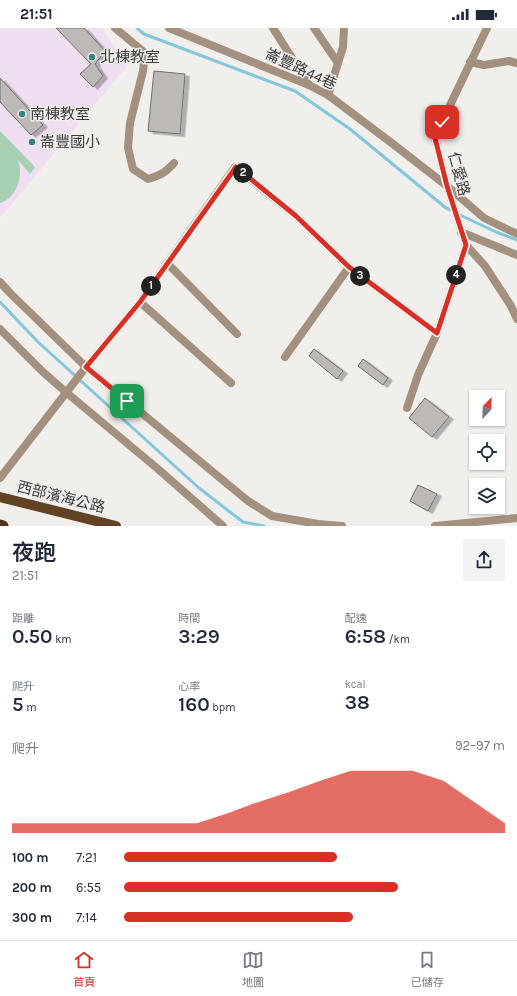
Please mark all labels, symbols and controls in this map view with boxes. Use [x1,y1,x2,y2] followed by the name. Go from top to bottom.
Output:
[20,5,53,23] text: 21:51
[262,45,340,93] street label: 崙豐路44巷
[100,48,160,66] place label: 北棟教室
[87,52,97,62] marker: 北棟教室
[30,105,90,123] place label: 南棟教室
[425,105,459,139] pin
[17,109,27,119] marker: 南棟教室
[431,111,453,133] icon: check
[40,133,100,151] place label: 崙豐國小
[27,137,37,147] marker: 崙豐國小
[444,150,474,198] street label: 仁愛路
[233,163,253,183] pin: 2
[240,166,246,179] text: 2
[446,265,466,285] pin: 4
[350,266,370,286] pin: 3
[453,268,459,281] text: 4
[357,269,363,282] text: 3
[141,276,161,296] pin: 1
[149,279,153,292] text: 1
[110,384,144,418] pin
[116,390,138,412] icon: arrive
[469,390,505,426] north arrow
[469,390,505,514] map controls
[469,434,505,470] button: locate
[15,477,107,517] street label: 西部濱海公路
[469,478,505,514] button: layers
[463,539,505,581] button: share
[12,540,56,566] text: 夜跑
[12,568,38,583] text: 21:51
[12,612,34,625] text: 距離
[178,612,200,625] text: 時間
[345,612,367,625] text: 配速
[12,625,53,648] text: 0.50
[178,625,220,648] text: 3:29
[345,625,386,648] text: 6:58
[53,633,72,646] text: km
[386,633,410,646] text: /km
[345,678,366,691] text: kcal
[12,680,34,693] text: 爬升
[178,680,200,693] text: 心率
[345,691,370,714] text: 38
[12,693,24,716] text: 5
[178,693,210,716] text: 160
[24,701,36,714] text: m
[210,701,236,714] text: bpm
[455,738,505,753] text: 92–97 m
[12,741,38,756] text: 爬升
[12,850,49,865] text: 100 m
[76,850,97,865] text: 7:21
[12,880,52,895] text: 200 m
[76,880,101,895] text: 6:55
[12,910,52,925] text: 300 m
[76,910,97,925] text: 7:14
[73,949,95,989] tab: 首頁
[242,949,264,989] tab: 地圖
[411,949,444,989] tab: 已儲存

